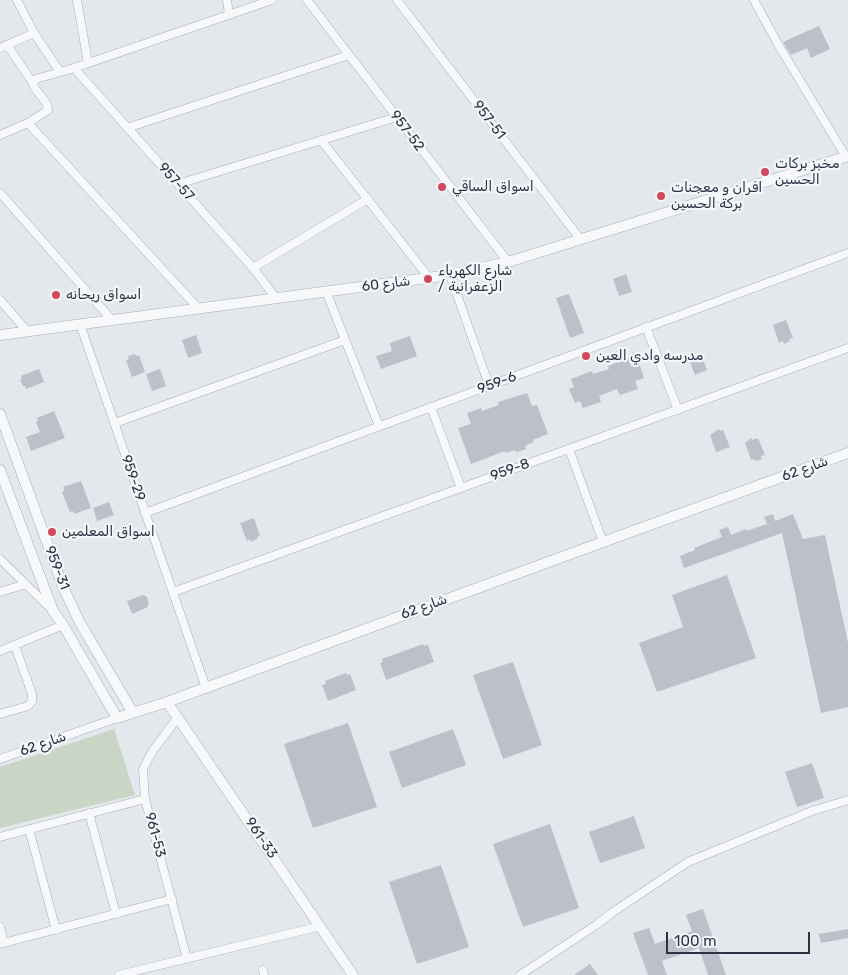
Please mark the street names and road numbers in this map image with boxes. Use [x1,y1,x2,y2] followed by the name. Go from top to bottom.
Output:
[469,97,509,143] street label: 957-51
[386,107,428,155] street label: 957-52
[155,159,197,205] street label: 957-57
[361,273,411,295] street label: شارع 60
[475,368,519,398] street label: 959-6
[117,453,149,503] street label: 959-29
[780,453,830,485] street label: شارع 62
[488,455,532,485] street label: 959-8
[41,544,73,592] street label: 959-31
[399,591,449,623] street label: شارع 62
[18,728,68,760] street label: شارع 62
[141,811,169,859] street label: 961-53
[241,814,281,862] street label: 961-33

